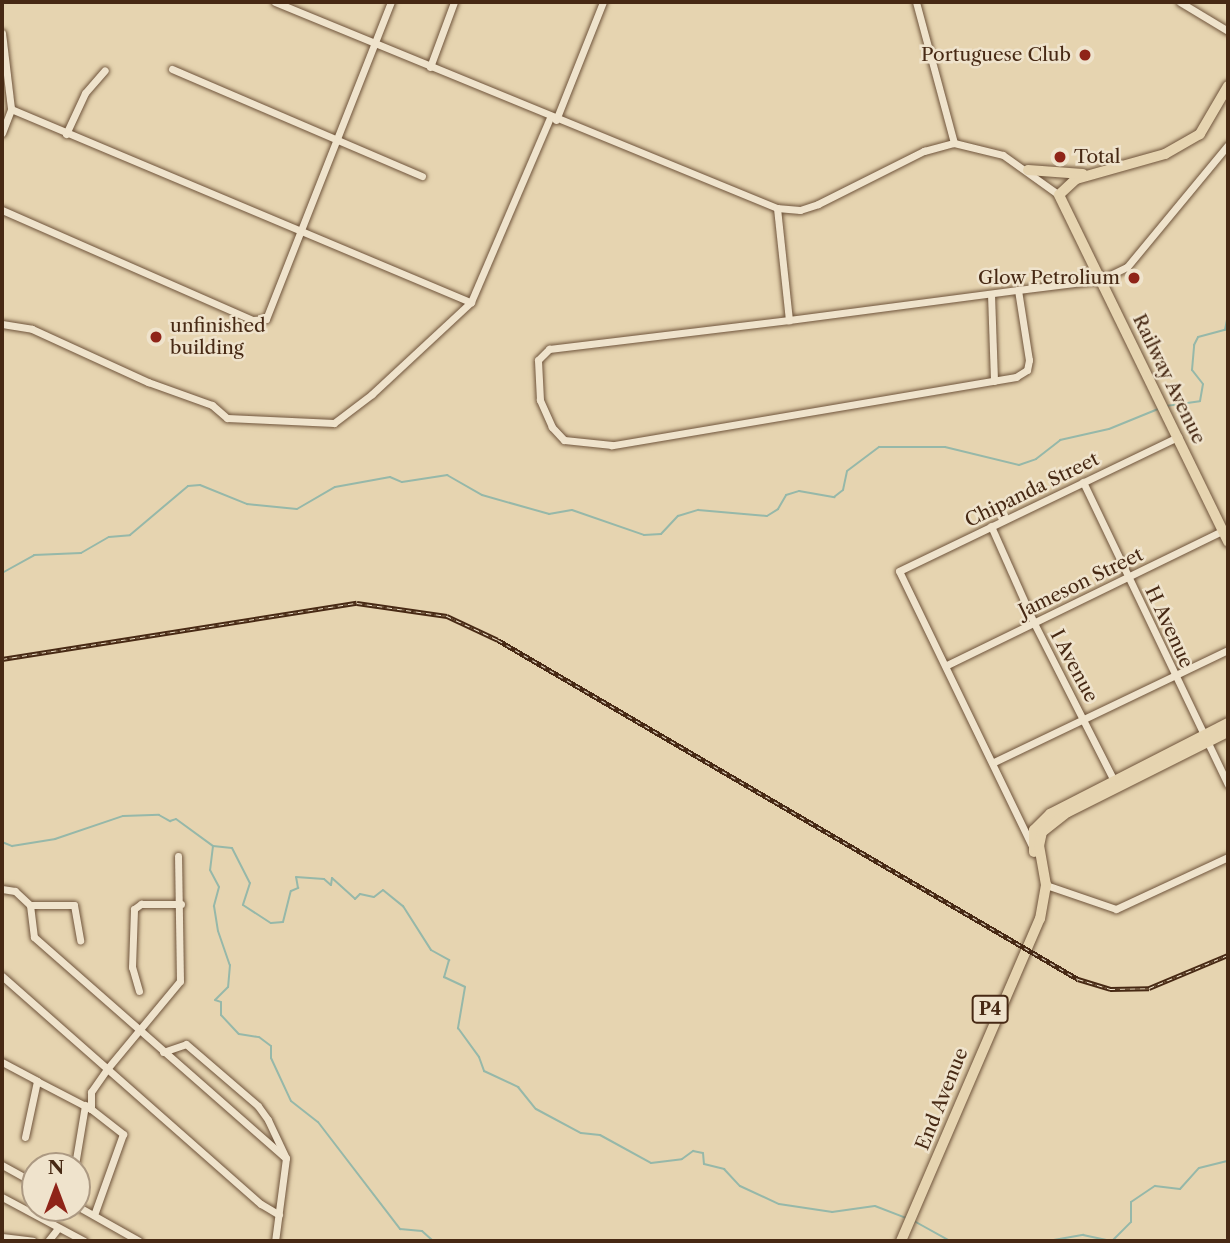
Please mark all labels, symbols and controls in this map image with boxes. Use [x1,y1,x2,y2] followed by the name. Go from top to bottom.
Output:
[921,44,1071,66] place label: Portuguese Club
[1077,47,1093,63] marker: Portuguese Club
[1074,146,1120,168] place label: Total
[1052,149,1068,165] marker: Total
[978,267,1120,289] place label: Glow Petrolium
[1126,270,1142,286] marker: Glow Petrolium
[1127,310,1211,448] street label: Railway Avenue
[170,315,266,359] place label: unfinished building
[148,329,164,345] marker: unfinished building
[961,448,1103,532] street label: Chipanda Street
[1015,543,1147,623] street label: Jameson Street
[1140,582,1198,672] street label: H Avenue
[1045,625,1103,707] street label: I Avenue
[971,994,1009,1024] road number: P4
[911,1044,973,1154] street label: End Avenue
[21,1152,91,1222] north arrow
[48,1156,64,1179] text: N

